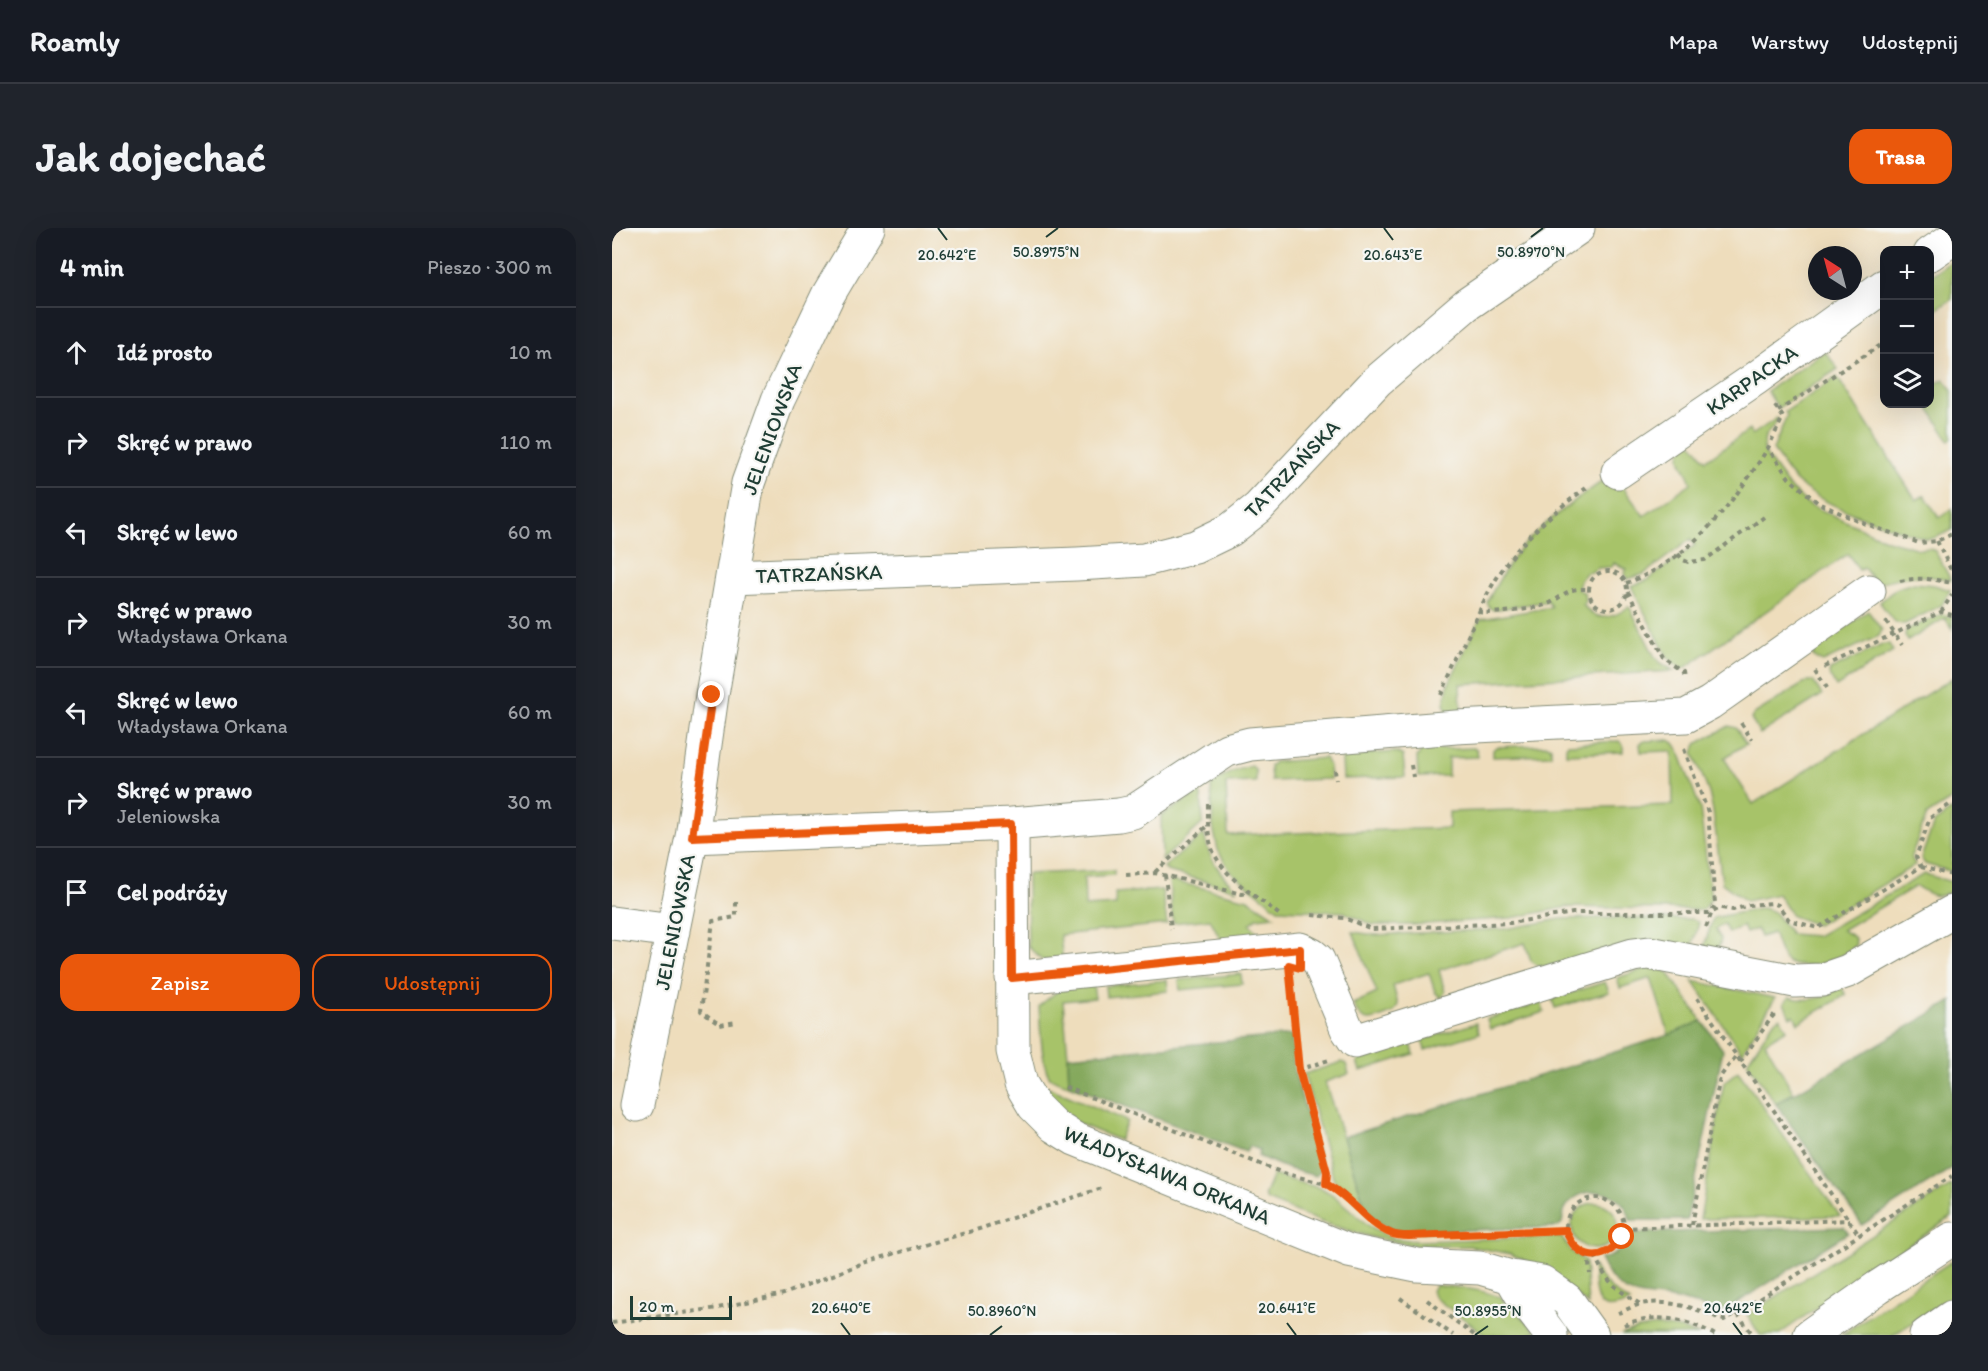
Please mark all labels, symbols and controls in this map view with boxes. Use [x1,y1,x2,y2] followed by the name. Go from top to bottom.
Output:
[30,24,120,58] text: Roamly
[1669,29,1718,54] text: Mapa
[1751,29,1829,54] text: Warstwy
[1862,29,1958,54] text: Udostępnij
[1849,129,1952,184] button: Trasa
[36,131,266,182] text: Jak dojechać
[1013,243,1079,261] text: 50.8975°N
[1497,243,1565,261] text: 50.8970°N
[918,246,976,264] text: 20.642°E
[1364,246,1422,264] text: 20.643°E
[1808,246,1862,300] north arrow
[1880,246,1934,408] map controls
[1880,246,1934,300] button: +
[60,251,124,283] text: 4 min
[427,255,552,279] text: Pieszo · 300 m
[1880,300,1934,354] button: −
[60,336,93,369] icon: ahead
[117,339,213,366] text: Idź prosto
[1701,339,1803,420] street label: KARPACKA
[509,340,552,364] text: 10 m
[1880,354,1934,408] button: layers
[736,359,807,498] street label: JELENIOWSKA
[1239,414,1345,523] street label: TATRZAŃSKA
[60,426,93,459] icon: right
[117,429,252,456] text: Skręć w prawo
[500,430,552,454] text: 110 m
[60,516,93,549] icon: left
[117,519,238,546] text: Skręć w lewo
[508,520,552,544] text: 60 m
[755,559,883,588] street label: TATRZAŃSKA
[117,597,252,624] text: Skręć w prawo
[60,606,93,639] icon: right
[507,610,552,634] text: 30 m
[117,624,288,648] text: Władysława Orkana
[698,681,724,707] route end
[117,687,238,714] text: Skręć w lewo
[60,696,93,729] icon: left
[508,700,552,724] text: 60 m
[117,714,288,738] text: Władysława Orkana
[117,777,252,804] text: Skręć w prawo
[60,786,93,819] icon: right
[507,790,552,814] text: 30 m
[117,804,220,828] text: Jeleniowska
[649,851,700,992] street label: JELENIOWSKA
[60,876,93,909] icon: arrive
[117,879,227,906] text: Cel podróży
[60,954,300,1011] button: Zapisz
[312,954,552,1011] button: Udostępnij
[1060,1120,1275,1230] street label: WŁADYSŁAWA ORKANA
[1608,1223,1634,1249] route start
[630,1293,732,1320] scale bar
[639,1297,674,1316] text: 20 m
[811,1299,871,1317] text: 20.640°E
[1258,1299,1316,1317] text: 20.641°E
[1704,1299,1762,1317] text: 20.642°E
[968,1302,1036,1320] text: 50.8960°N
[1454,1302,1522,1320] text: 50.8955°N

